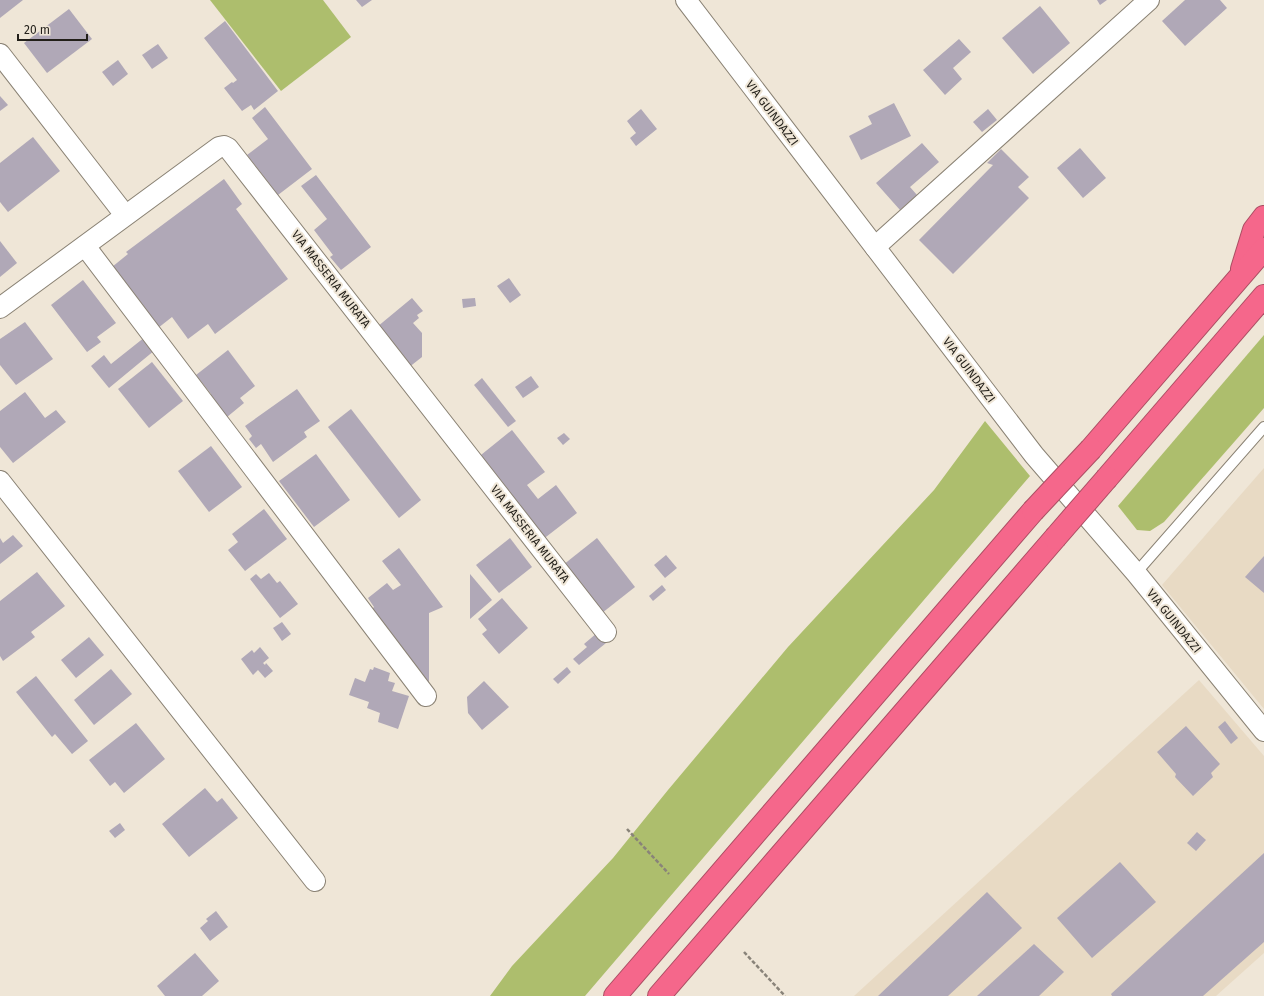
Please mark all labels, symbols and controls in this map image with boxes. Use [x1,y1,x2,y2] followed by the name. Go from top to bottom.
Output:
[18,16,87,42] scale bar
[24,23,50,37] text: 20 m
[743,78,801,148] street label: VIA GUINDAZZI
[289,227,374,331] street label: VIA MASSERIA MURATA
[940,335,998,405] street label: VIA GUINDAZZI
[488,482,573,586] street label: VIA MASSERIA MURATA
[1144,586,1204,656] street label: VIA GUINDAZZI

